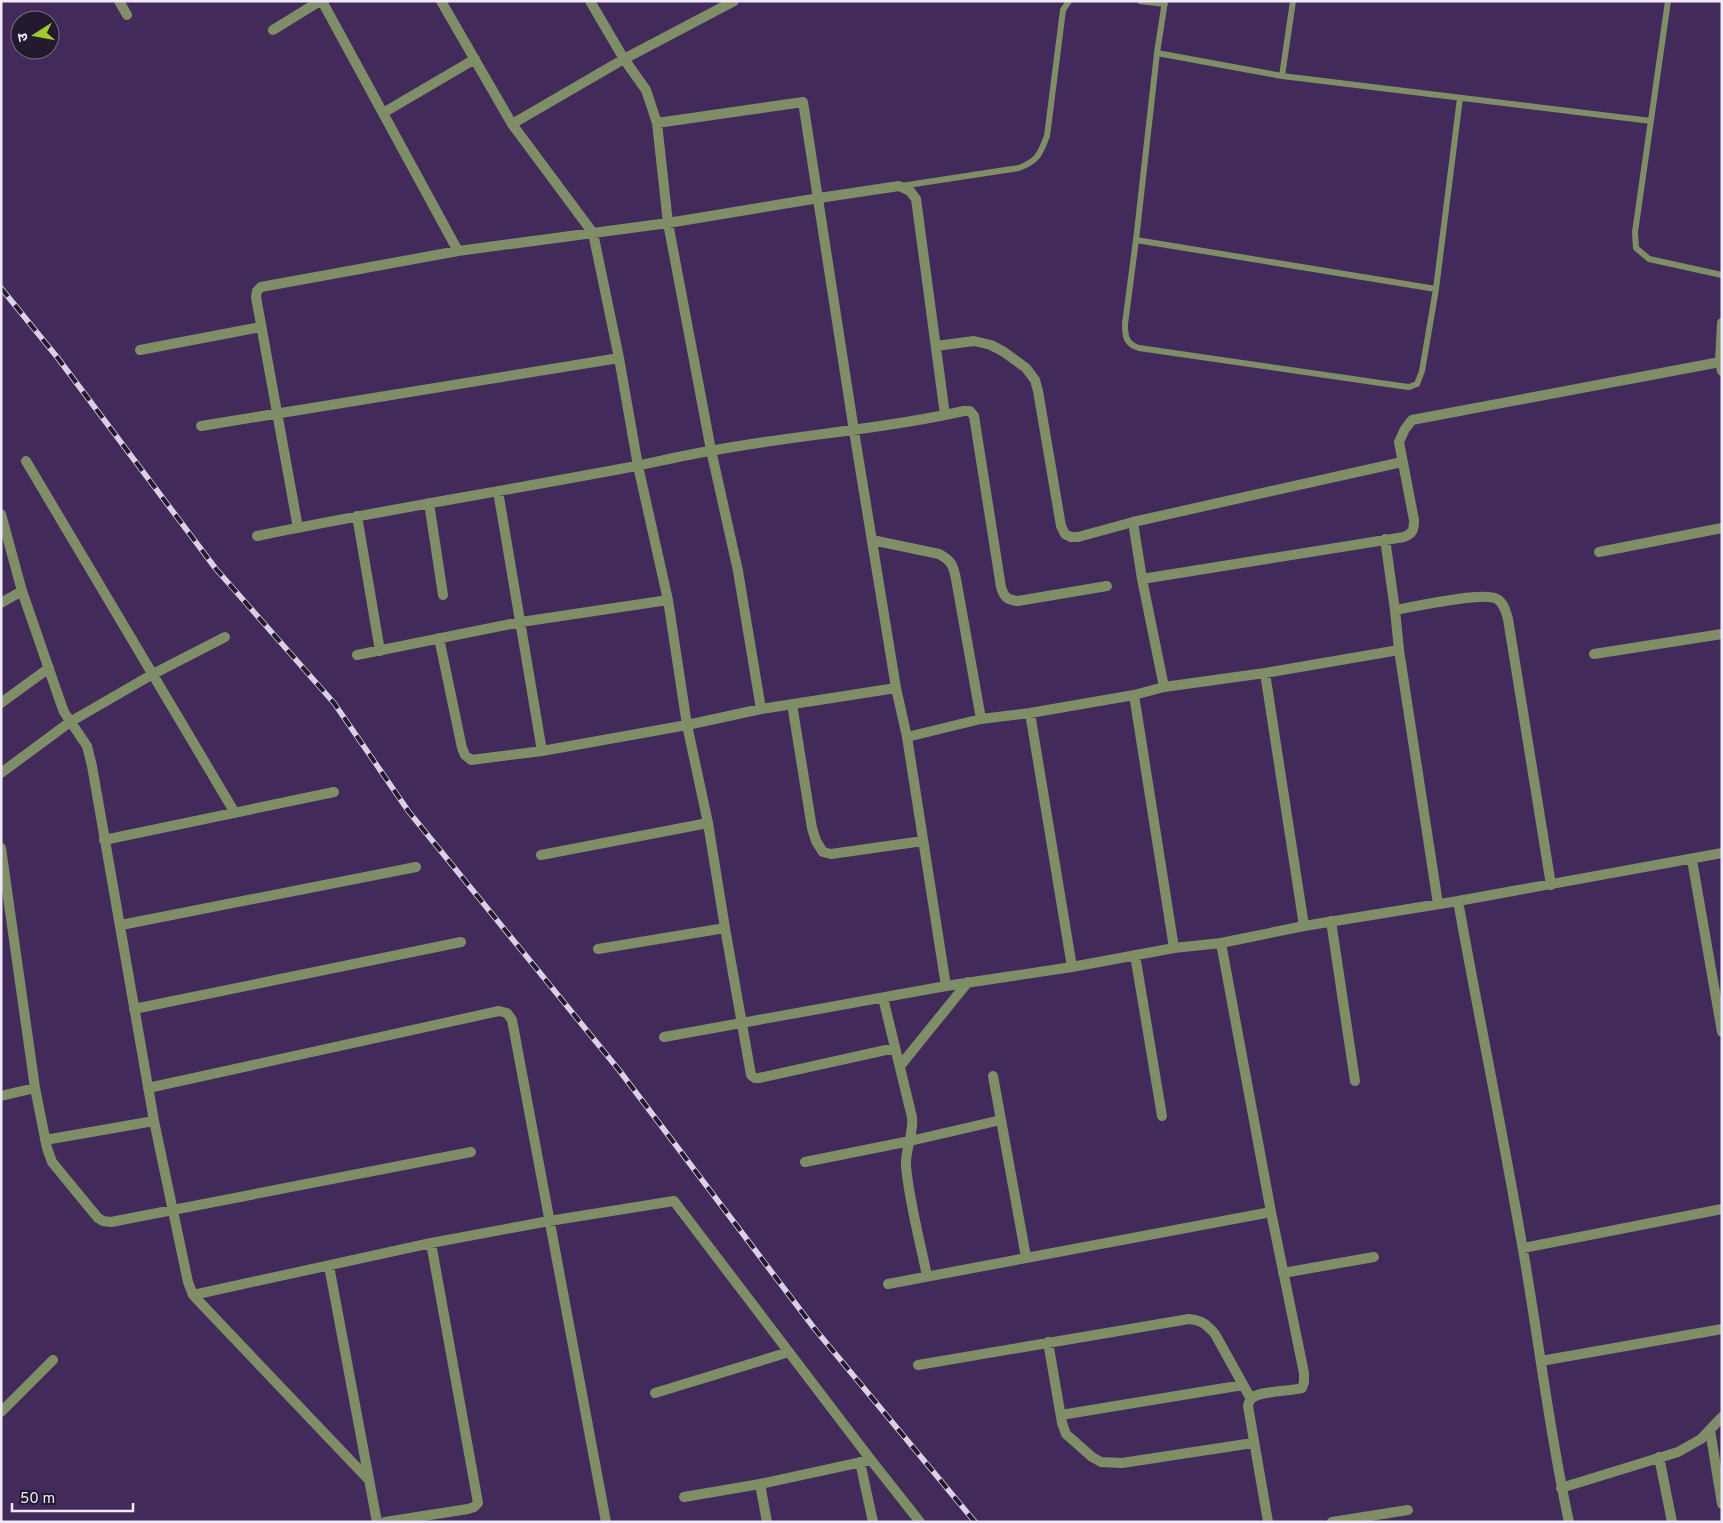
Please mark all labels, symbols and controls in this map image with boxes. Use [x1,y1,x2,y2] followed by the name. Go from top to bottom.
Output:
[10,10,60,60] north arrow
[14,31,33,43] text: उ
[12,1480,134,1512] scale bar
[20,1490,55,1509] text: 50 m

